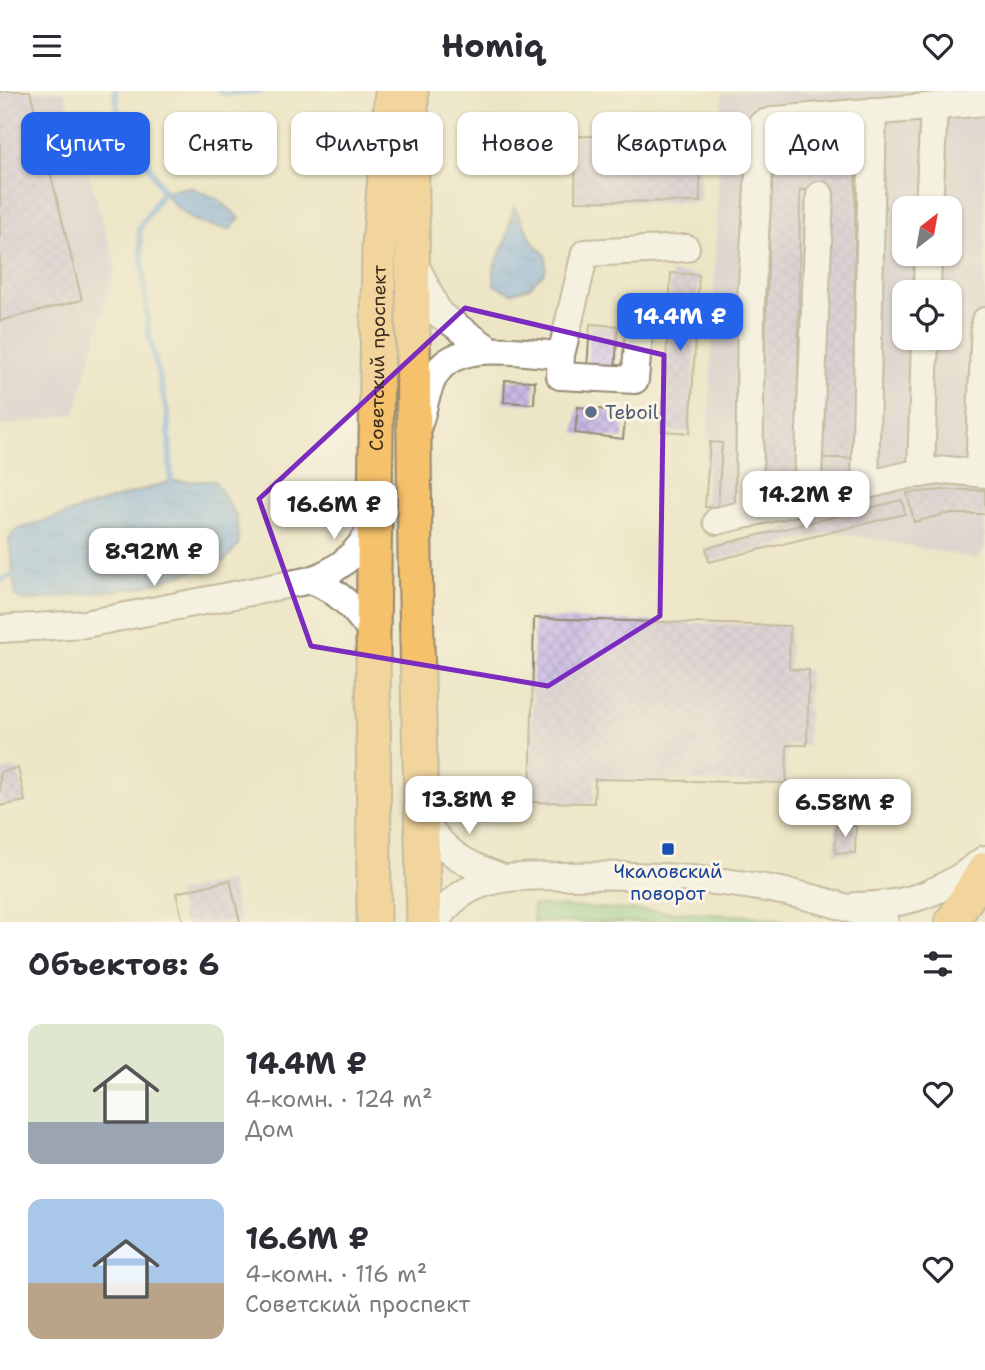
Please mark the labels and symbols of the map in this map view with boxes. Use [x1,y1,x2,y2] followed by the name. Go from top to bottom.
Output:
[892,196,962,266] north arrow
[363,264,391,451] street label: Советский проспект
[615,293,745,353] pin: 14.4M ₽
[605,400,659,425] place label: Teboil
[583,404,599,420] marker: Teboil
[741,471,871,531] pin: 14.2M ₽
[269,482,399,541] pin: 16.6M ₽
[89,529,219,588] pin: 8.92M ₽
[404,777,534,836] pin: 13.8M ₽
[780,779,910,839] pin: 6.58M ₽
[660,841,676,857] marker: Чкаловский поворот
[613,859,723,906] place label: Чкаловский поворот

